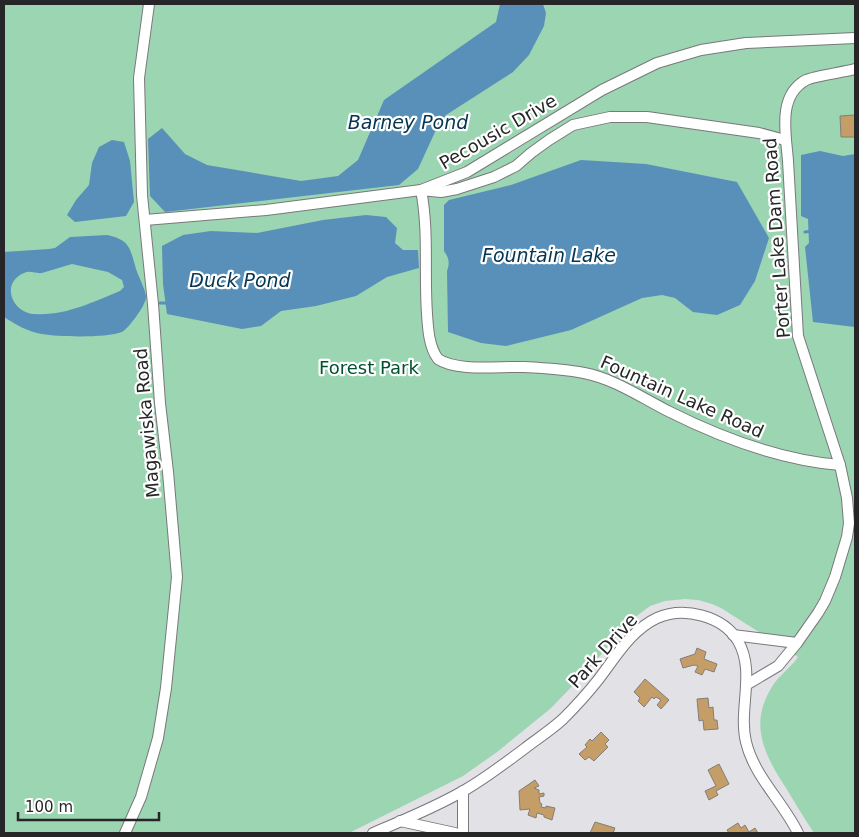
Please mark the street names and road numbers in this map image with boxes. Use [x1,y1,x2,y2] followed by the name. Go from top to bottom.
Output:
[436,90,560,174] street label: Pecousic Drive
[759,137,794,339] street label: Porter Lake Dam Road
[129,347,164,499] street label: Magawiska Road
[597,351,767,442] street label: Fountain Lake Road
[564,609,641,692] street label: Park Drive

